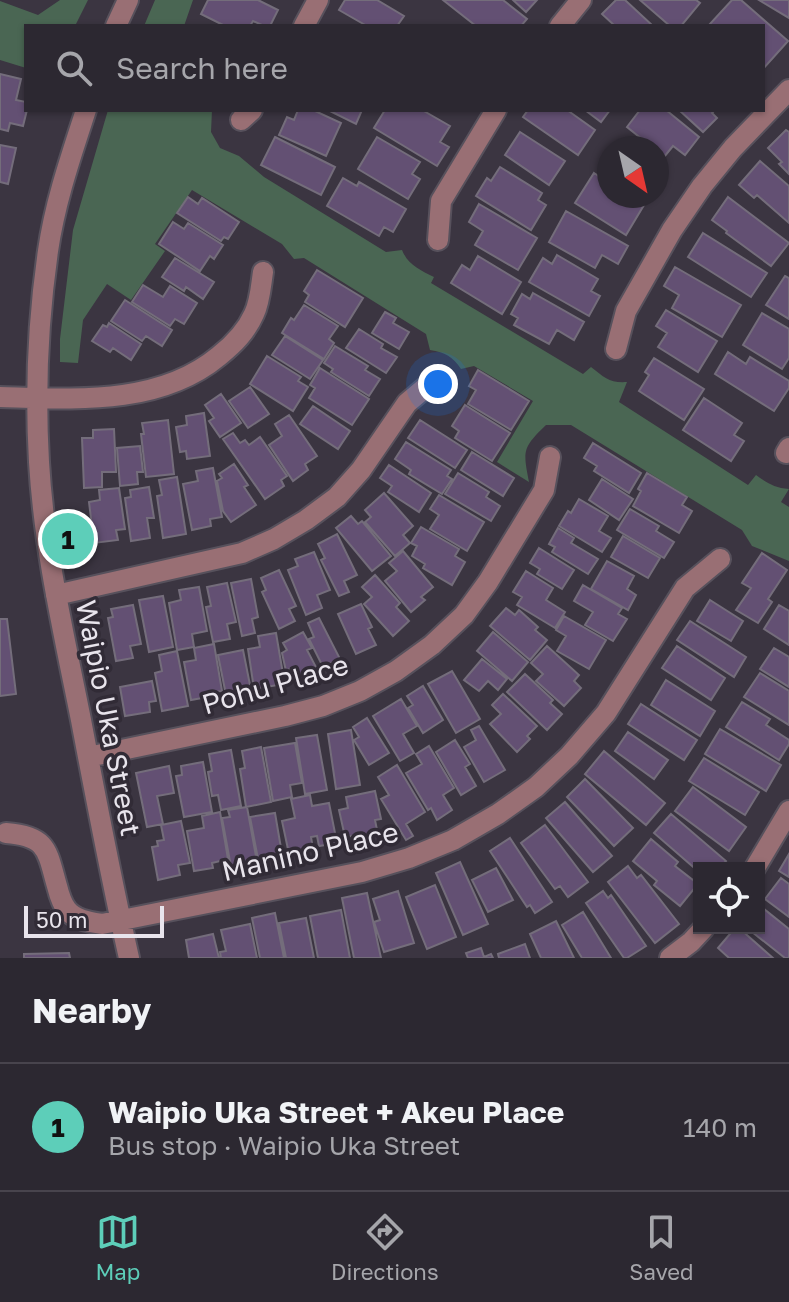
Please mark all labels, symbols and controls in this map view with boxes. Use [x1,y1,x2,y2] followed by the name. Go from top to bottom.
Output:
[24,24,765,112] search box
[52,46,96,90] icon: search
[116,50,288,86] text: Search here
[597,136,669,208] north arrow
[418,364,458,404] your location
[42,509,94,569] pin: 1
[70,597,148,839] street label: Waipio Uka Street
[198,647,352,721] street label: Pohu Place
[218,815,402,887] street label: Manino Place
[693,862,765,934] map controls
[693,862,765,934] button: locate
[24,902,164,938] scale bar
[36,906,87,933] text: 50 m
[32,990,152,1030] text: Nearby
[108,1094,565,1130] text: Waipio Uka Street + Akeu Place
[51,1112,65,1143] text: 1
[683,1112,757,1143] text: 140 m
[108,1130,460,1161] text: Bus stop · Waipio Uka Street
[95,1210,140,1285] tab: Map
[331,1210,439,1285] tab: Directions
[629,1210,694,1285] tab: Saved

